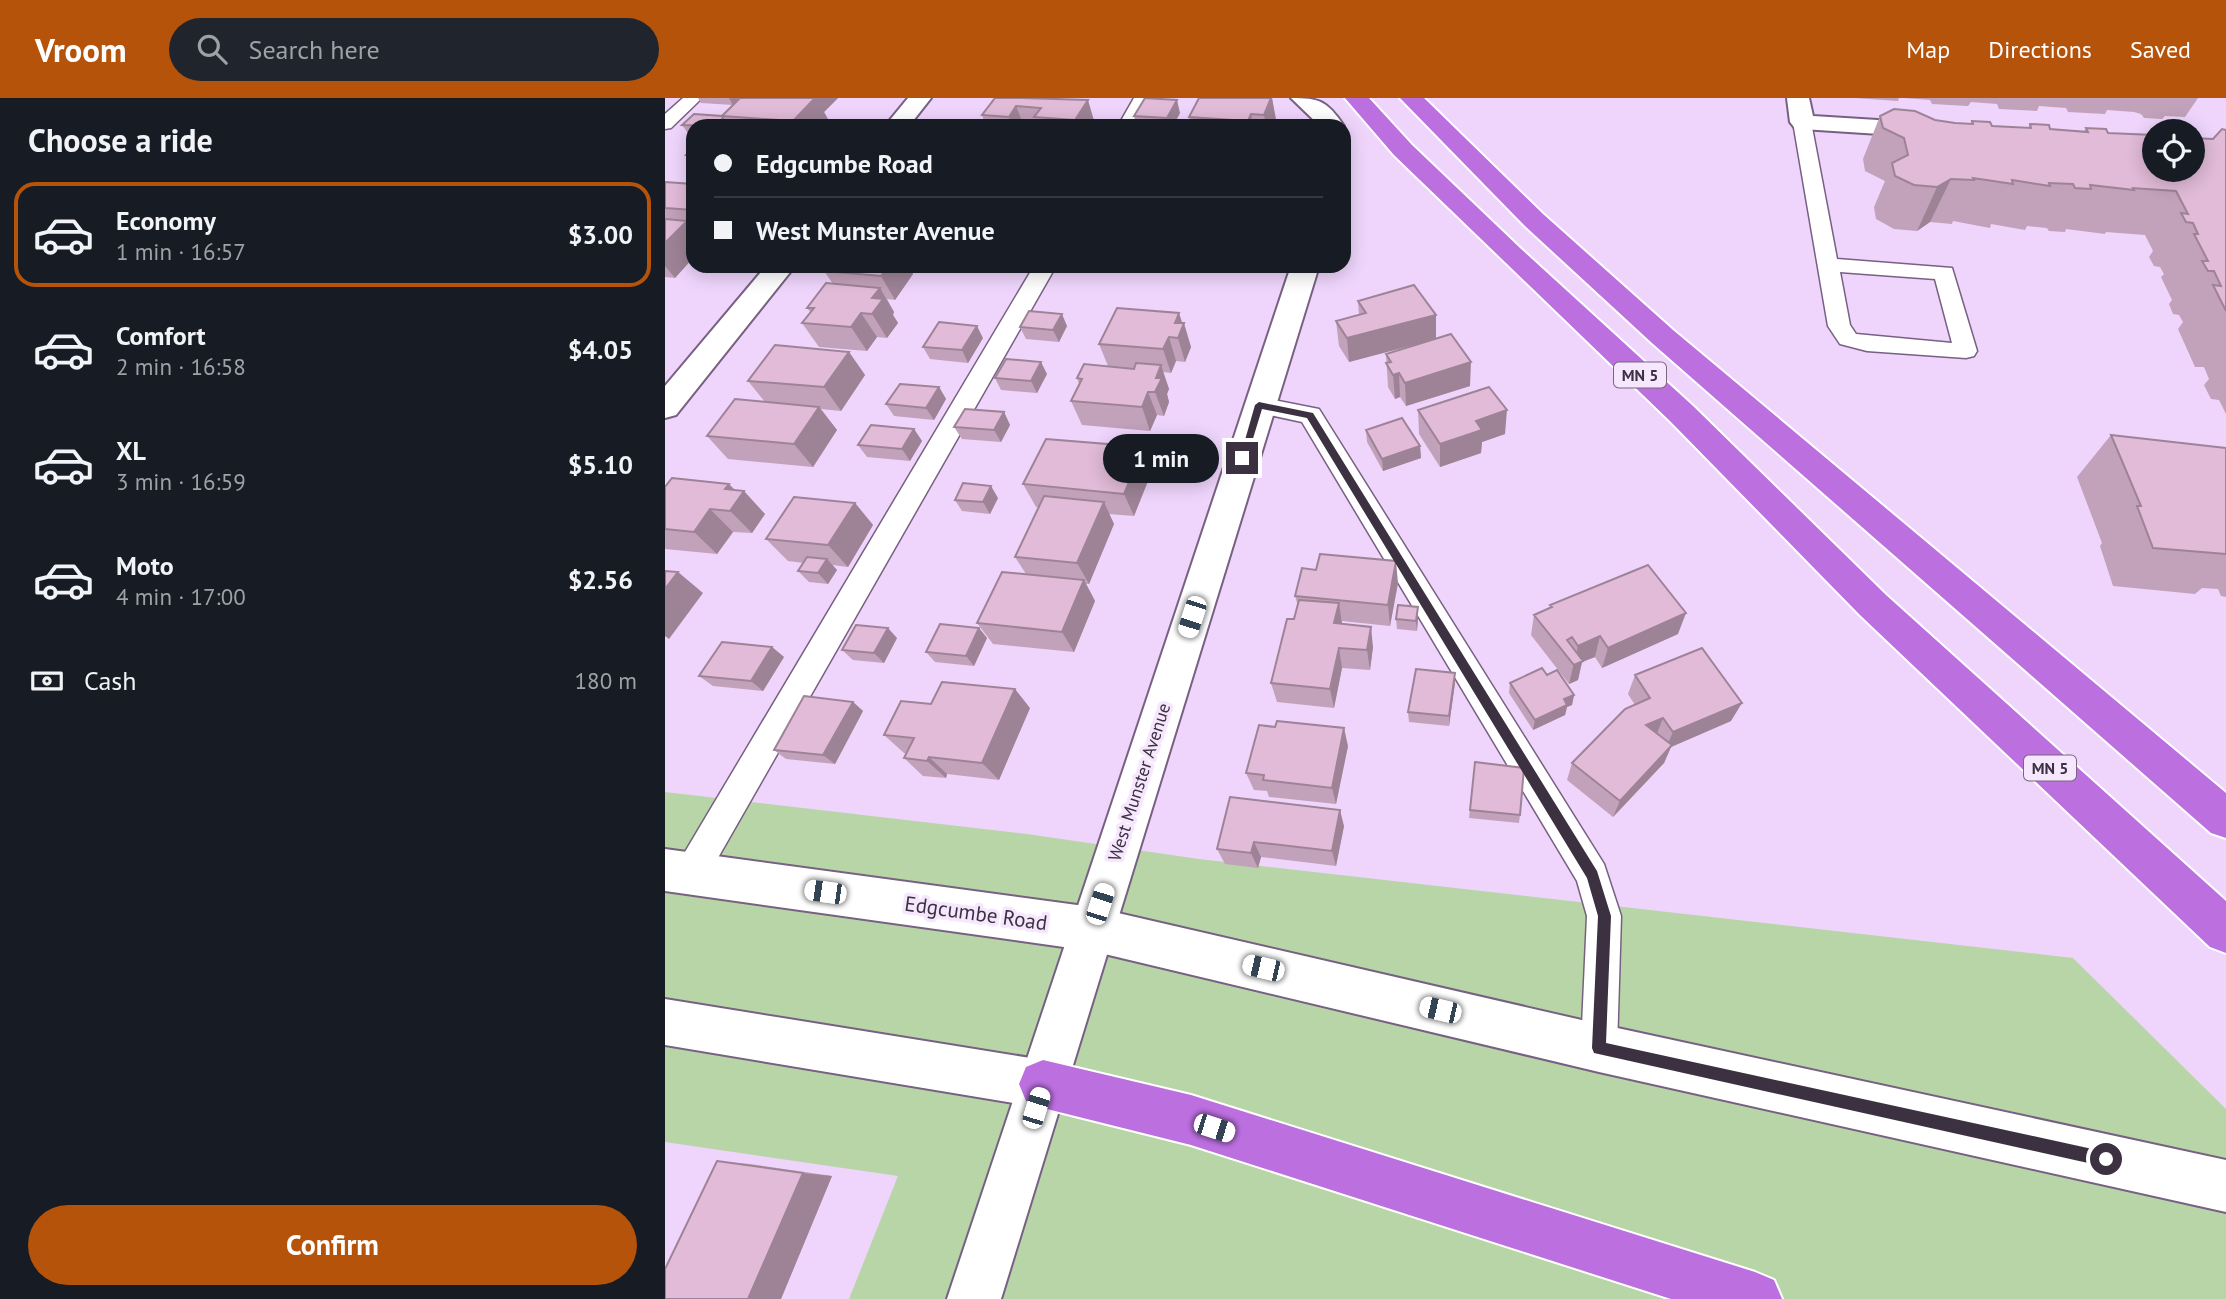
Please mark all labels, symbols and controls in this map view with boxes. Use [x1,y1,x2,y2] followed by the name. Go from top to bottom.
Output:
[169,18,659,81] search box
[35,28,127,71] text: Vroom
[193,30,231,68] icon: search
[249,33,380,66] text: Search here
[1906,34,1950,65] text: Map
[1988,34,2092,65] text: Directions
[2130,34,2191,65] text: Saved
[28,119,213,161] text: Choose a ride
[2142,119,2205,182] map controls
[2142,119,2205,182] button: locate
[756,147,933,180] text: Edgcumbe Road
[32,203,95,266] icon: car
[116,204,216,237] text: Economy
[756,214,995,247] text: West Munster Avenue
[568,218,633,251] text: $3.00
[116,237,246,266] text: 1 min · 16:57
[32,318,95,381] icon: car
[116,319,206,352] text: Comfort
[568,333,633,366] text: $4.05
[116,352,246,381] text: 2 min · 16:58
[1614,362,1666,388] road number: MN 5
[32,433,95,496] icon: car
[116,434,146,467] text: XL
[1102,434,1217,482] callout: 1 min
[1226,442,1258,474] route end
[1133,444,1189,473] text: 1 min
[568,448,633,481] text: $5.10
[116,467,246,496] text: 3 min · 16:59
[32,548,95,611] icon: car
[116,549,174,582] text: Moto
[568,563,633,596] text: $2.56
[116,582,246,611] text: 4 min · 17:00
[1176,594,1209,640] car
[28,662,66,700] icon: cash
[84,664,136,697] text: Cash
[575,666,637,695] text: 180 m
[1103,700,1175,864] street label: West Munster Avenue
[2024,755,2076,780] road number: MN 5
[803,879,848,905] car
[1084,881,1117,927] car
[903,890,1049,936] street label: Edgcumbe Road
[1241,953,1286,983] car
[1418,995,1463,1025] car
[1020,1085,1053,1131] car
[1191,1112,1238,1144] car
[2090,1143,2122,1175] route start
[28,1205,637,1285] button: Confirm

